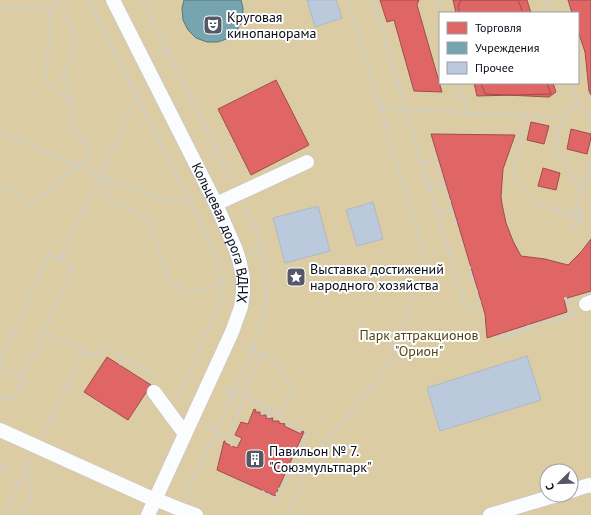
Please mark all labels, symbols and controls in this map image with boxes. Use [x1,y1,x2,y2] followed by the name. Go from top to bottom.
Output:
[227,8,316,42] place label: Круговая кинопанорама
[439,12,579,84] legend
[202,14,224,36] theatre icon: Круговая кинопанорама
[475,20,521,35] text: Торговля
[475,40,539,55] text: Учреждения
[475,60,514,75] text: Прочее
[188,160,252,305] street label: Кольцевая дорога ВДНХ
[310,260,444,294] place label: Выставка достижений народного хозяйства
[285,266,307,288] place icon: Выставка достижений народного хозяйства
[360,326,478,360] park label: Парк аттракционов "Орион"
[269,442,372,476] place label: Павильон № 7. "Союзмультпарк"
[244,448,266,470] building icon: Павильон № 7. "Союзмультпарк"
[539,463,579,503] north arrow
[542,481,557,492] text: С

